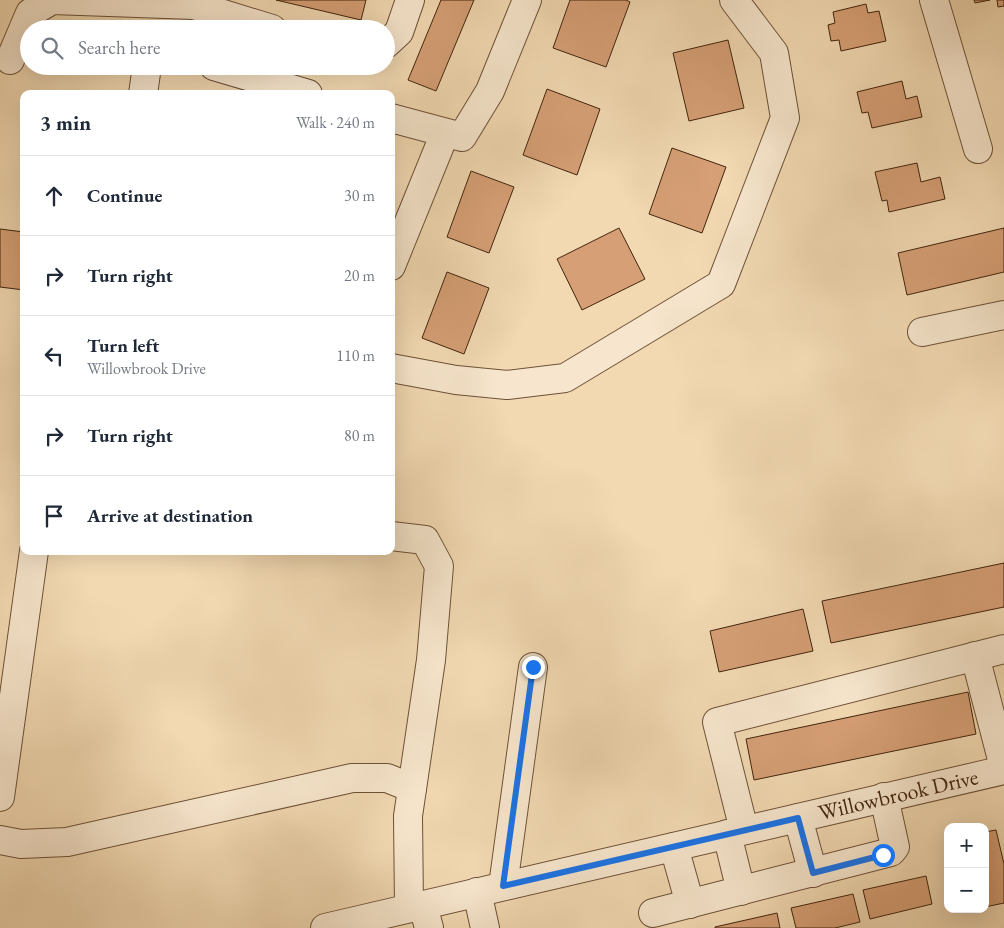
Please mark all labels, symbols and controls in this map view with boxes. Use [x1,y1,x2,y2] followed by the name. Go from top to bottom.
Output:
[20,20,395,75] search box
[38,34,66,62] icon: search
[78,35,160,60] text: Search here
[40,109,91,136] text: 3 min
[296,112,375,133] text: Walk · 240 m
[40,182,68,210] icon: ahead
[87,183,162,208] text: Continue
[344,185,375,206] text: 30 m
[40,262,68,290] icon: right
[87,263,173,288] text: Turn right
[344,265,375,286] text: 20 m
[87,333,159,358] text: Turn left
[40,342,68,370] icon: left
[336,345,375,366] text: 110 m
[87,358,206,379] text: Willowbrook Drive
[40,422,68,450] icon: right
[87,423,173,448] text: Turn right
[344,425,375,446] text: 80 m
[40,502,68,530] icon: arrive
[87,503,253,528] text: Arrive at destination
[522,656,545,679] route end
[815,762,981,827] street label: Willowbrook Drive
[944,823,989,913] map controls
[944,823,989,868] button: +
[872,844,895,867] route start
[944,868,989,913] button: −

